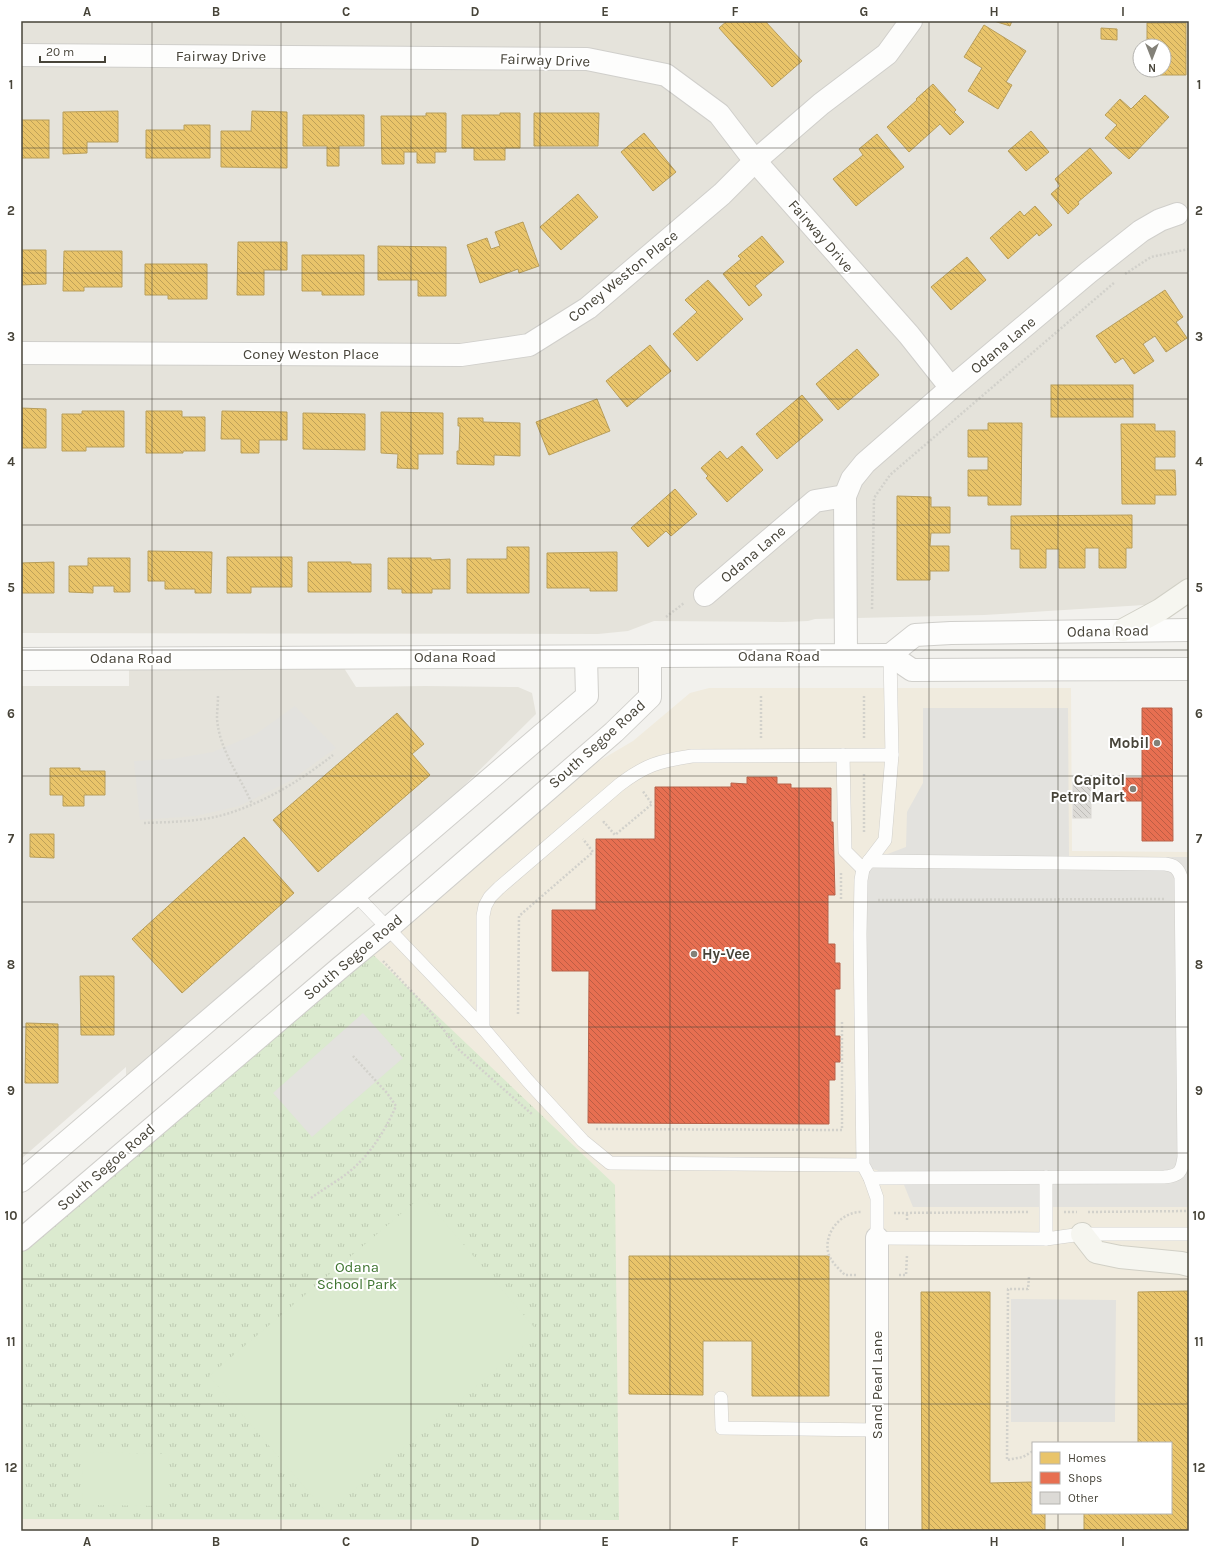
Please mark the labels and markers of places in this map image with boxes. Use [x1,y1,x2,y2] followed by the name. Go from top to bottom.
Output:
[1109,734,1149,752] place label: Mobil
[1152,738,1162,748] marker: Mobil
[1051,771,1125,806] place label: Capitol Petro Mart
[1128,784,1138,794] marker: Capitol Petro Mart
[702,945,750,963] place label: Hy-Vee
[689,949,699,959] marker: Hy-Vee

